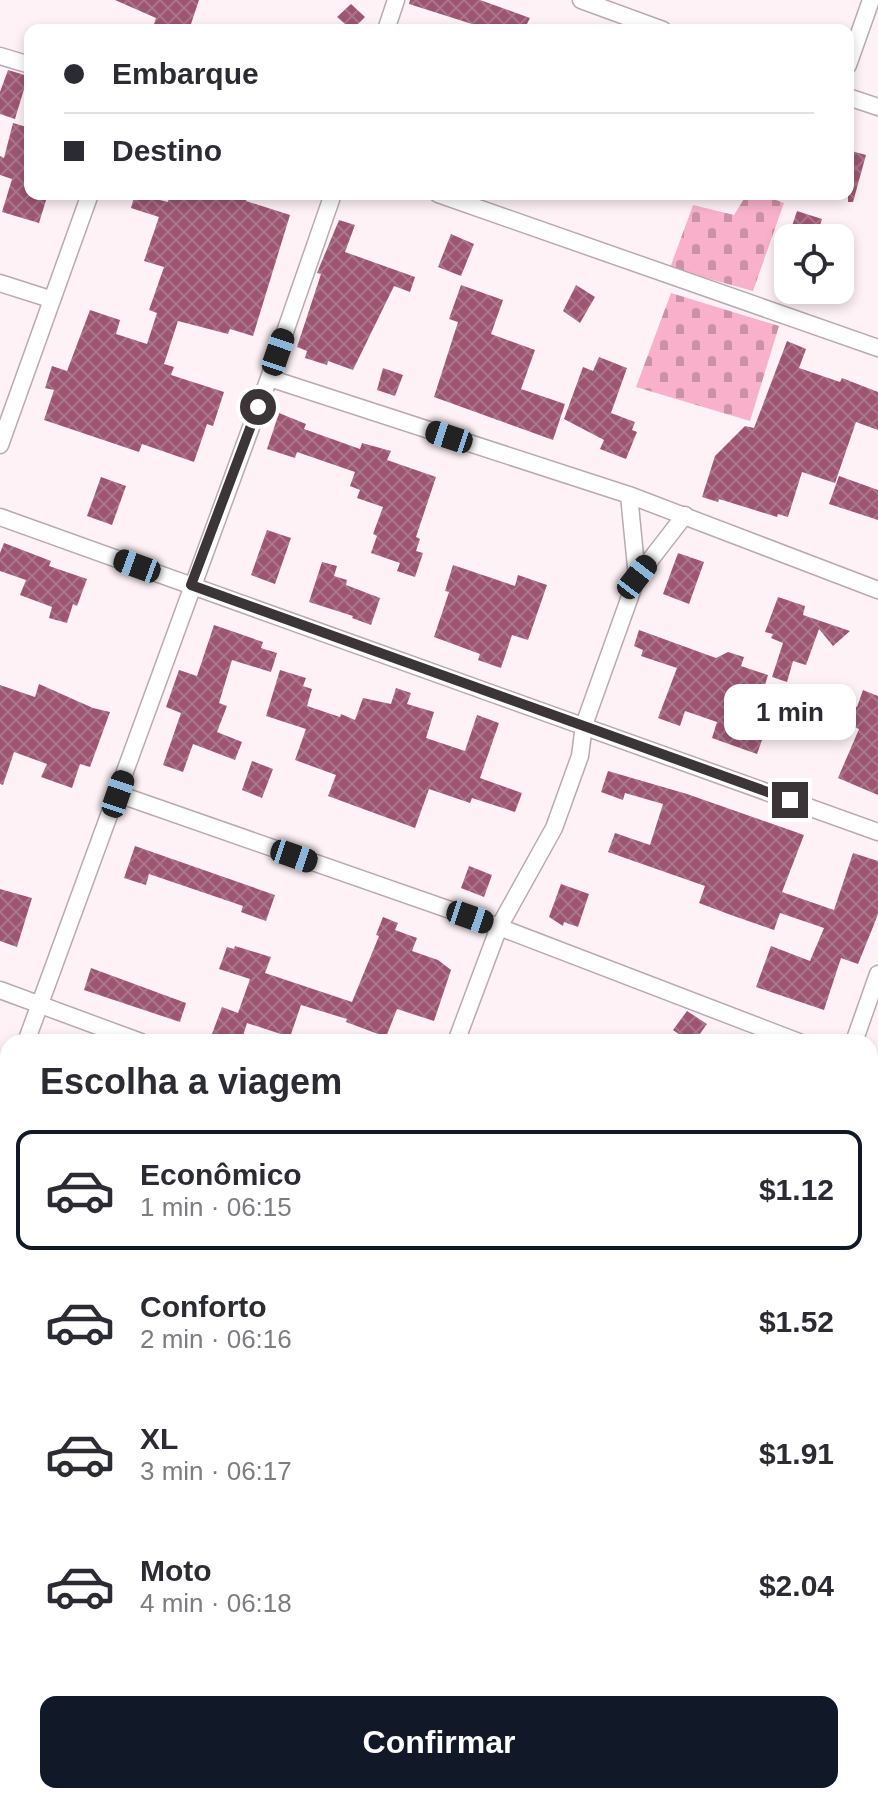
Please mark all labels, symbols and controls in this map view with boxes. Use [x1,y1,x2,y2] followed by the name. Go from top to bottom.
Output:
[112,57,259,90] text: Embarque
[112,134,222,167] text: Destino
[774,224,854,304] map controls
[774,224,854,304] button: locate
[259,325,297,379] car
[240,389,276,425] route start
[422,418,476,456] car
[110,547,164,585] car
[613,551,661,603] car
[724,684,856,740] callout: 1 min
[756,697,824,727] text: 1 min
[99,767,137,821] car
[772,782,808,818] route end
[267,837,321,875] car
[443,898,497,936] car
[40,1061,342,1102] text: Escolha a viagem
[44,1154,116,1226] icon: car
[140,1158,302,1191] text: Econômico
[759,1173,834,1206] text: $1.12
[140,1192,292,1222] text: 1 min · 06:15
[44,1286,116,1358] icon: car
[140,1290,267,1323] text: Conforto
[759,1305,834,1338] text: $1.52
[140,1324,292,1354] text: 2 min · 06:16
[44,1418,116,1490] icon: car
[140,1422,178,1455] text: XL
[759,1437,834,1470] text: $1.91
[140,1456,292,1486] text: 3 min · 06:17
[44,1550,116,1622] icon: car
[140,1554,212,1587] text: Moto
[759,1569,834,1602] text: $2.04
[140,1588,292,1618] text: 4 min · 06:18
[40,1696,838,1788] button: Confirmar

